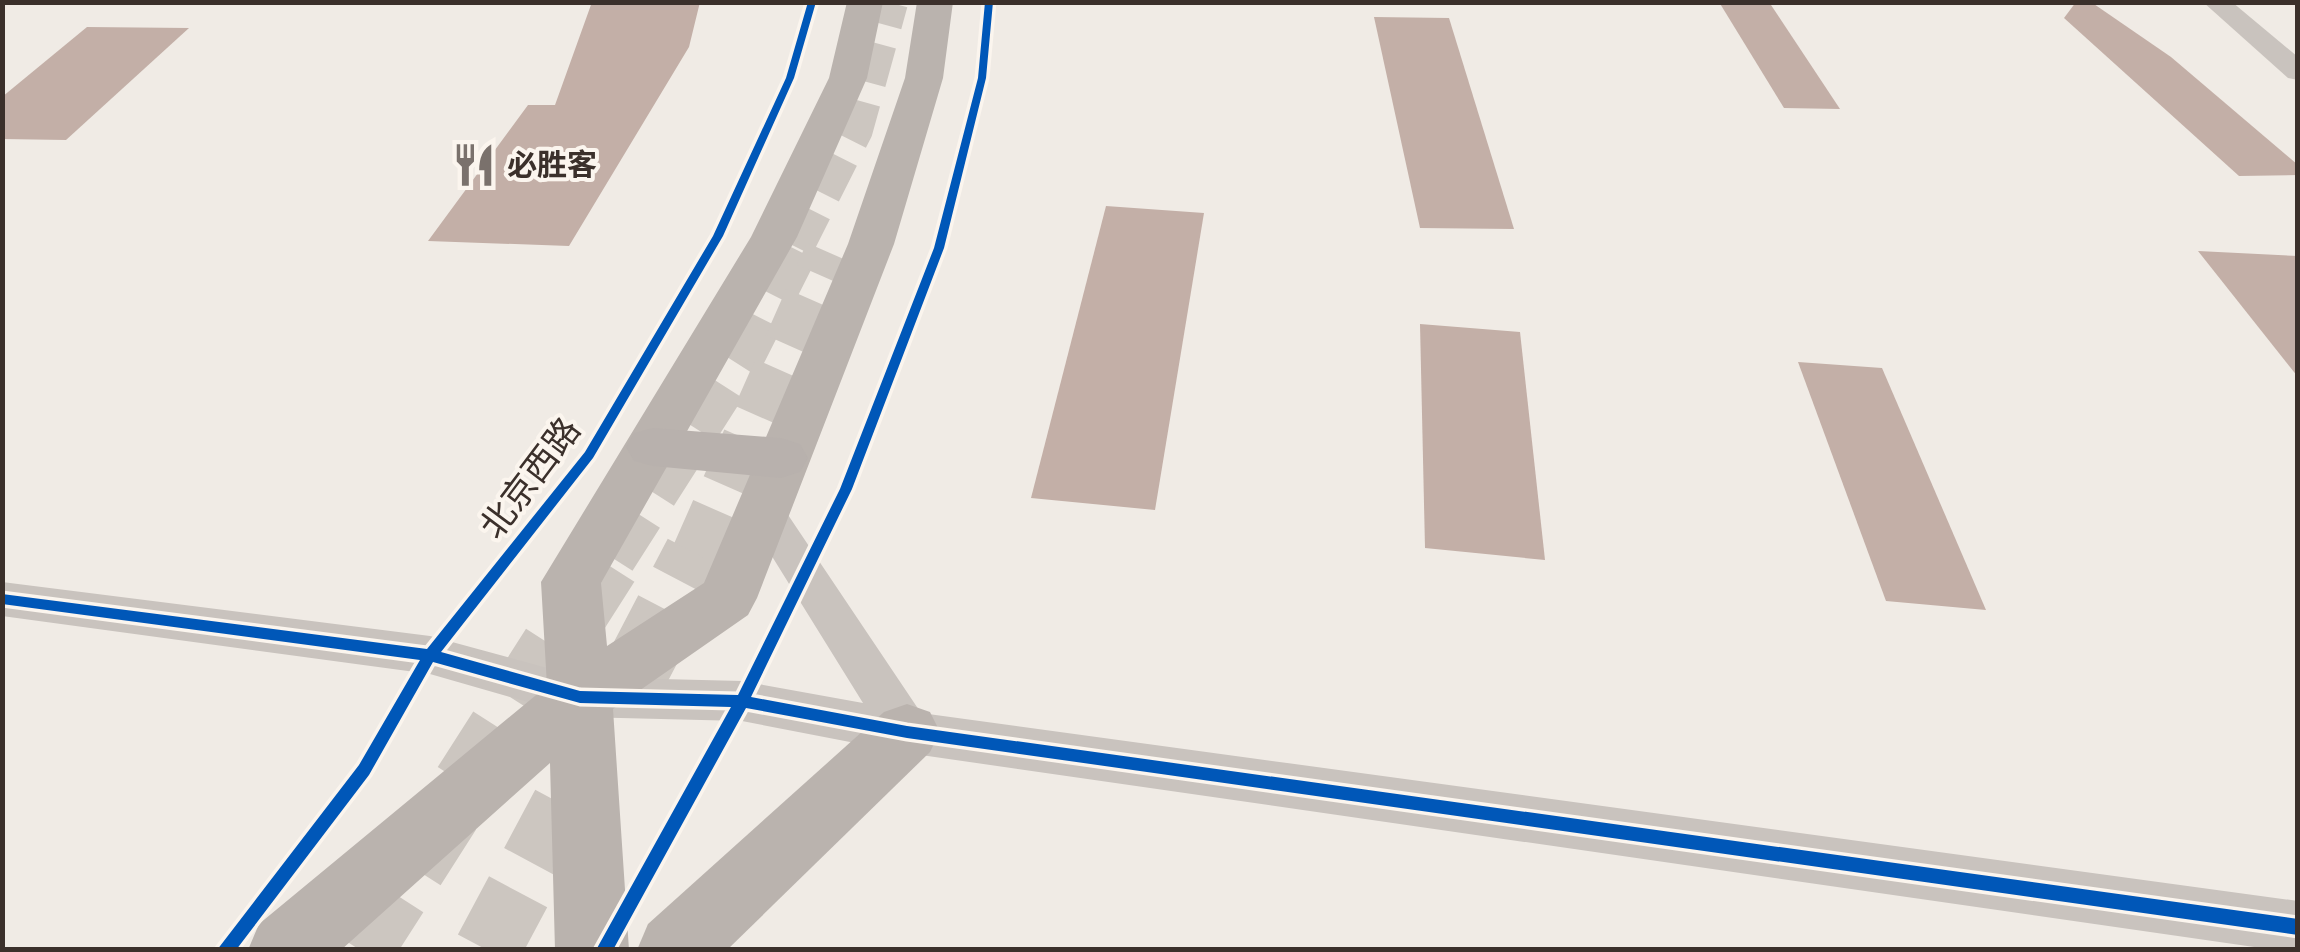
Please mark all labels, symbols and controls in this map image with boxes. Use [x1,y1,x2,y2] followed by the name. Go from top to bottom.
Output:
[450,141,498,189] restaurant icon: 必胜客
[507,144,597,183] place label: 必胜客
[469,408,590,547] street label: 北京西路

